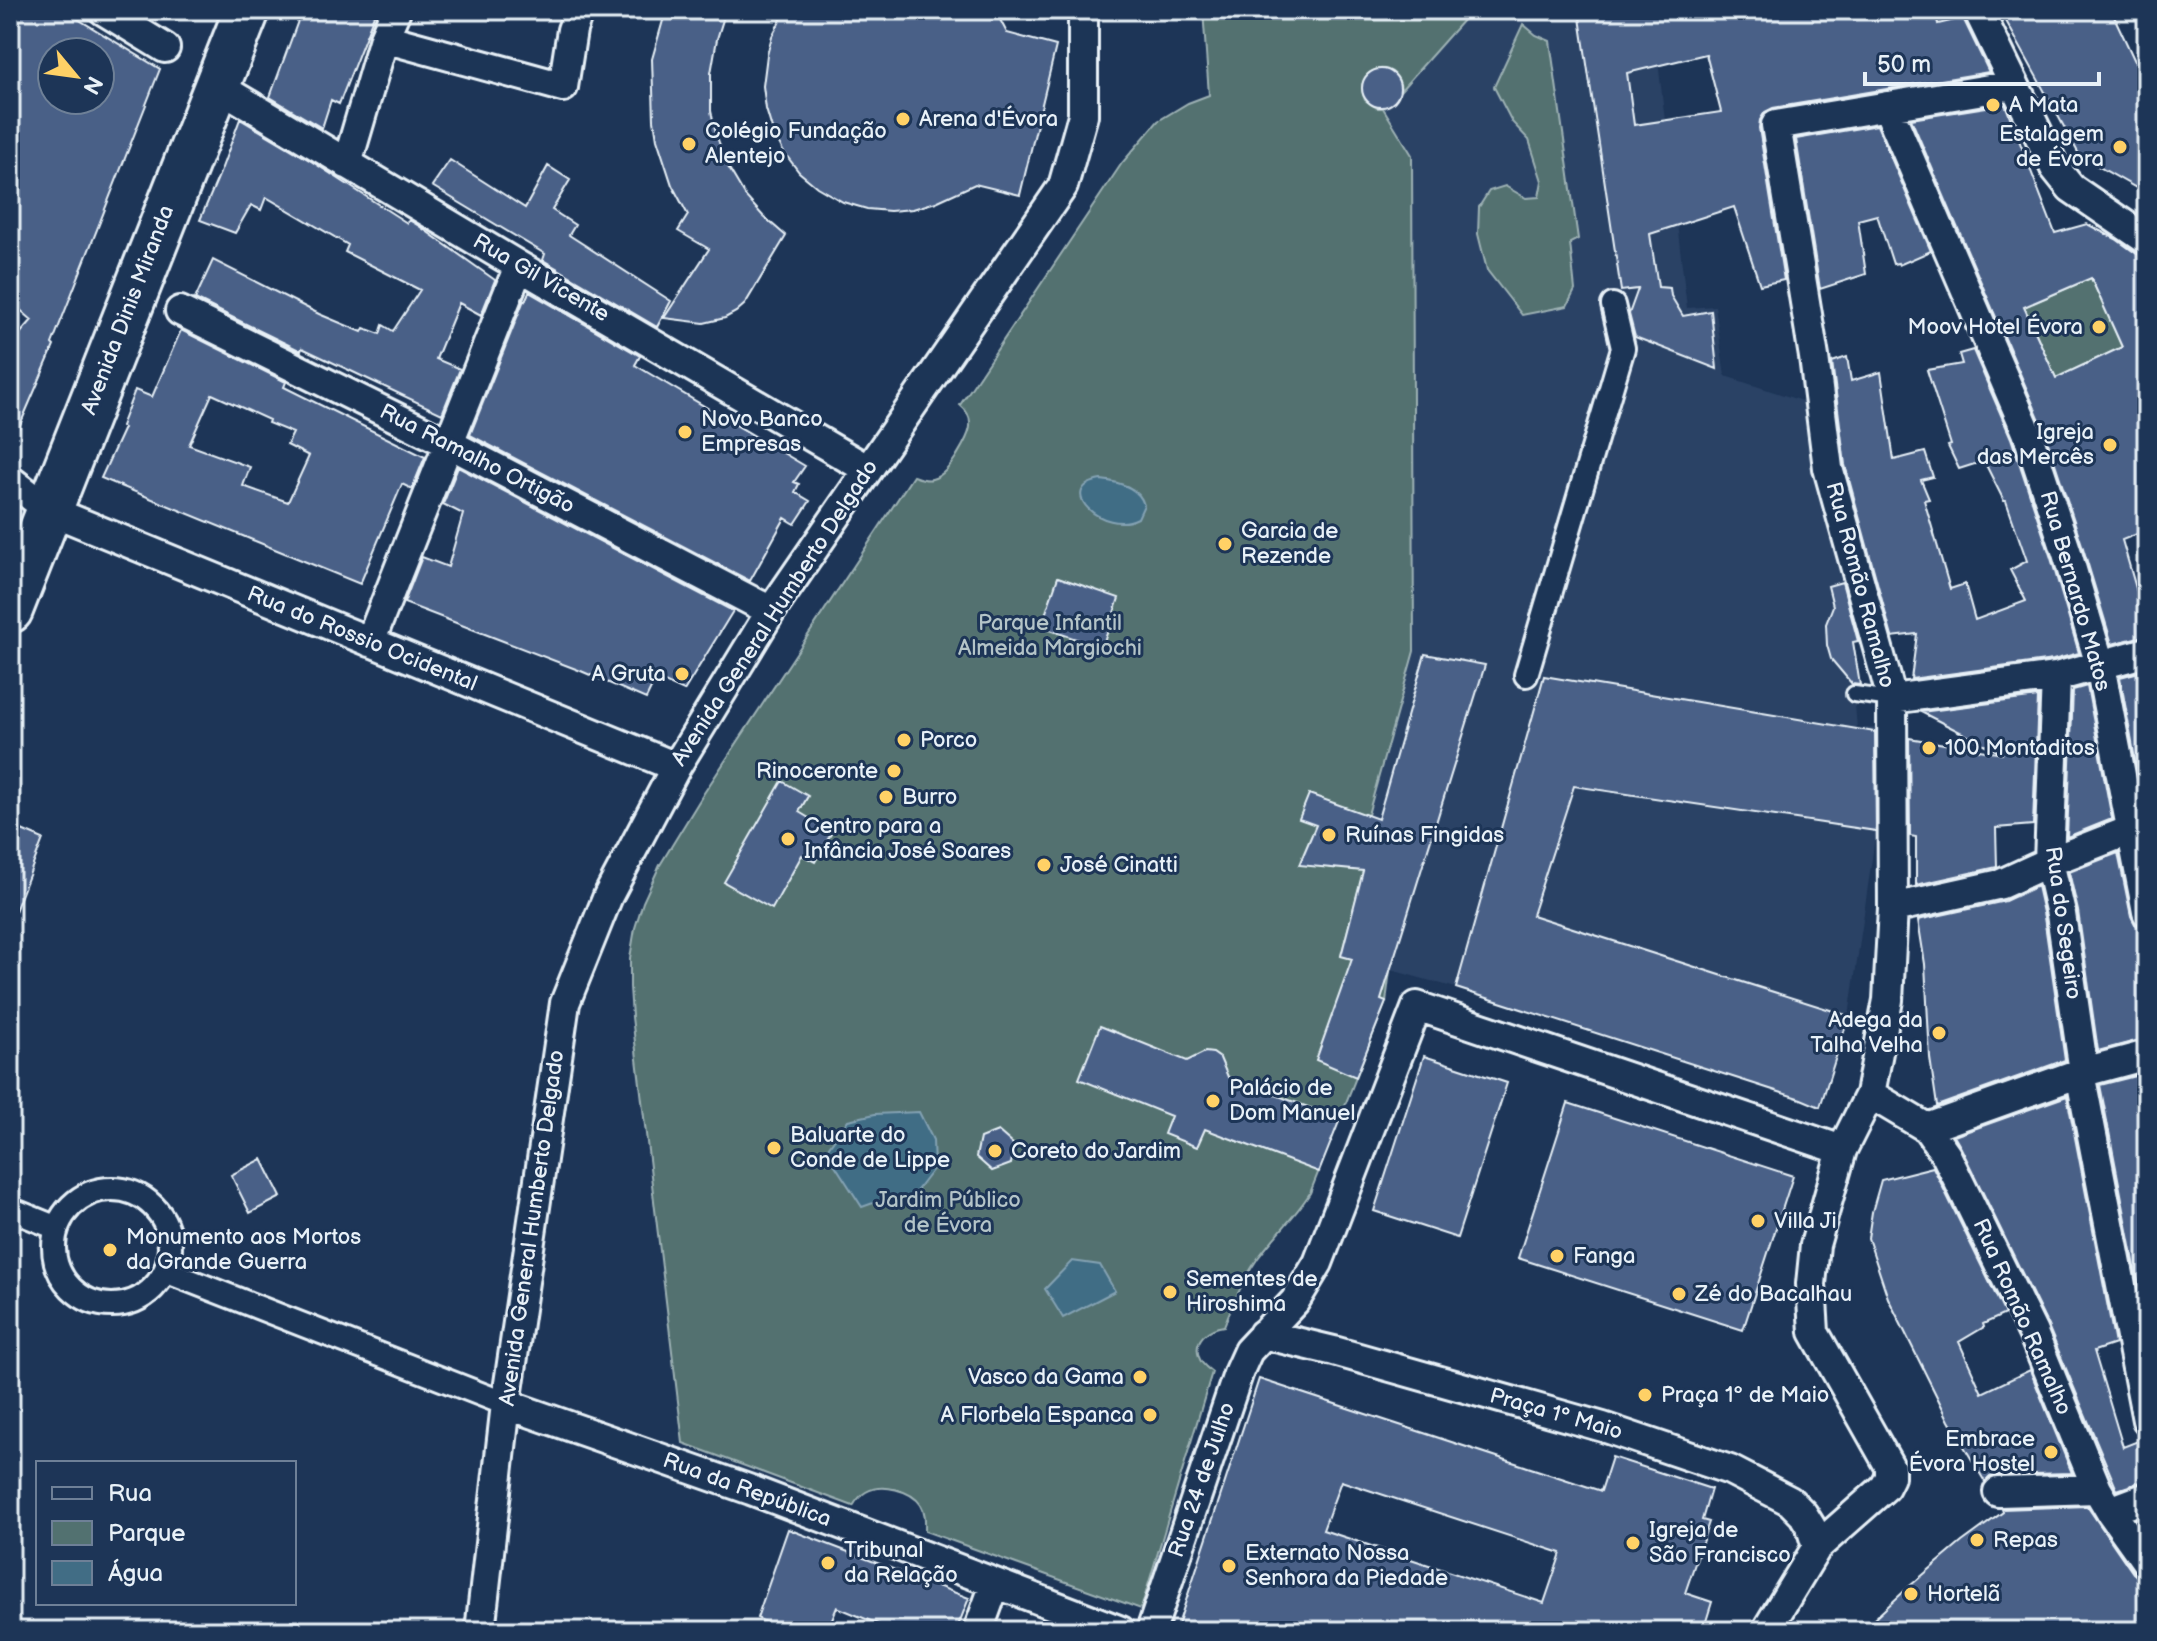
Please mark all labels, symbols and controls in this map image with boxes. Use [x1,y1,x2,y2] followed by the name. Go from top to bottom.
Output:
[36,36,116,116] north arrow
[1865,36,2099,86] scale bar
[1877,50,1931,79] text: 50 m
[76,71,108,99] text: N
[2009,92,2078,119] place label: A Mata
[1984,96,2002,114] marker: A Mata
[919,105,1058,133] place label: Arena d'Évora
[894,110,912,128] marker: Arena d'Évora
[705,118,887,170] place label: Colégio Fundação Alentejo
[1999,121,2104,173] place label: Estalagem de Évora
[680,135,698,153] marker: Colégio Fundação Alentejo
[2111,138,2129,156] marker: Estalagem de Évora
[76,202,180,418] street label: Avenida Dinis Miranda
[468,228,614,328] street label: Rua Gil Vicente
[1908,313,2083,341] place label: Moov Hotel Évora
[2090,318,2108,336] marker: Moov Hotel Évora
[375,398,579,520] street label: Rua Ramalho Ortigão
[701,406,823,458] place label: Novo Banco Empresas
[1977,419,2094,471] place label: Igreja das Mercês
[676,423,694,441] marker: Novo Banco Empresas
[2101,436,2119,454] marker: Igreja das Mercês
[666,455,884,771] street label: Avenida General Humberto Delgado
[1820,479,1900,691] street label: Rua Romão Ramalho
[2034,488,2116,694] street label: Rua Bernardo Matos
[1241,518,1338,570] place label: Garcia de Rezende
[1216,535,1234,553] marker: Garcia de Rezende
[243,580,481,698] street label: Rua do Rossio Ocidental
[958,610,1142,662] park label: Parque Infantil Almeida Margiochi
[591,661,666,688] place label: A Gruta
[673,665,691,683] marker: A Gruta
[920,727,977,754] place label: Porco
[895,731,913,749] marker: Porco
[1945,735,2095,762] place label: 100 Montaditos
[1920,739,1938,757] marker: 100 Montaditos
[756,758,878,785] place label: Rinoceronte
[885,762,903,780] marker: Rinoceronte
[902,784,957,811] place label: Burro
[877,788,895,806] marker: Burro
[804,813,1011,865] place label: Centro para a Infância José Soares
[1345,822,1504,849] place label: Ruínas Fingidas
[1320,826,1338,844] marker: Ruínas Fingidas
[779,830,797,848] marker: Centro para a Infância José Soares
[2039,845,2087,1001] street label: Rua do Segeiro
[1060,852,1178,879] place label: José Cinatti
[1035,856,1053,874] marker: José Cinatti
[1810,1007,1923,1059] place label: Adega da Talha Velha
[1930,1024,1948,1042] marker: Adega da Talha Velha
[494,1048,570,1408] street label: Avenida General Humberto Delgado
[1229,1075,1355,1127] place label: Palácio de Dom Manuel
[1204,1092,1222,1110] marker: Palácio de Dom Manuel
[790,1122,950,1174] place label: Baluarte do Conde de Lippe
[1011,1138,1181,1165] place label: Coreto do Jardim
[765,1139,783,1157] marker: Baluarte do Conde de Lippe
[986,1142,1004,1160] marker: Coreto do Jardim
[875,1187,1021,1239] park label: Jardim Público de Évora
[1774,1208,1837,1235] place label: Villa Ji
[1749,1212,1767,1230] marker: Villa Ji
[1967,1215,2077,1419] street label: Rua Romão Ramalho
[126,1224,361,1276] place label: Monumento aos Mortos da Grande Guerra
[101,1241,119,1259] marker: Monumento aos Mortos da Grande Guerra
[1573,1243,1636,1270] place label: Fanga
[1548,1247,1566,1265] marker: Fanga
[1186,1266,1318,1318] place label: Sementes de Hiroshima
[1694,1281,1852,1308] place label: Zé do Bacalhau
[1161,1283,1179,1301] marker: Sementes de Hiroshima
[1670,1285,1688,1303] marker: Zé do Bacalhau
[968,1364,1124,1391] place label: Vasco da Gama
[1131,1368,1149,1386] marker: Vasco da Gama
[1487,1382,1625,1446] street label: Praça 1º Maio
[1661,1382,1829,1409] place label: Praça 1º de Maio
[1636,1386,1654,1404] marker: Praça 1º de Maio
[1163,1399,1241,1561] street label: Rua 24 de Julho
[941,1402,1134,1429] place label: A Florbela Espanca
[1141,1406,1159,1424] marker: A Florbela Espanca
[1909,1426,2035,1478] place label: Embrace Évora Hostel
[2042,1443,2060,1461] marker: Embrace Évora Hostel
[659,1447,835,1533] street label: Rua da República
[36,1461,296,1605] legend
[108,1479,152,1508] text: Rua
[1649,1517,1791,1569] place label: Igreja de São Francisco
[108,1519,186,1548] text: Parque
[1993,1527,2058,1554] place label: Repas
[1968,1531,1986,1549] marker: Repas
[1624,1534,1642,1552] marker: Igreja de São Francisco
[844,1537,958,1589] place label: Tribunal da Relação
[1245,1540,1448,1592] place label: Externato Nossa Senhora da Piedade
[819,1554,837,1572] marker: Tribunal da Relação
[1220,1557,1238,1575] marker: Externato Nossa Senhora da Piedade
[108,1558,163,1588] text: Água
[1927,1581,2000,1608] place label: Hortelã
[1902,1585,1920,1603] marker: Hortelã

